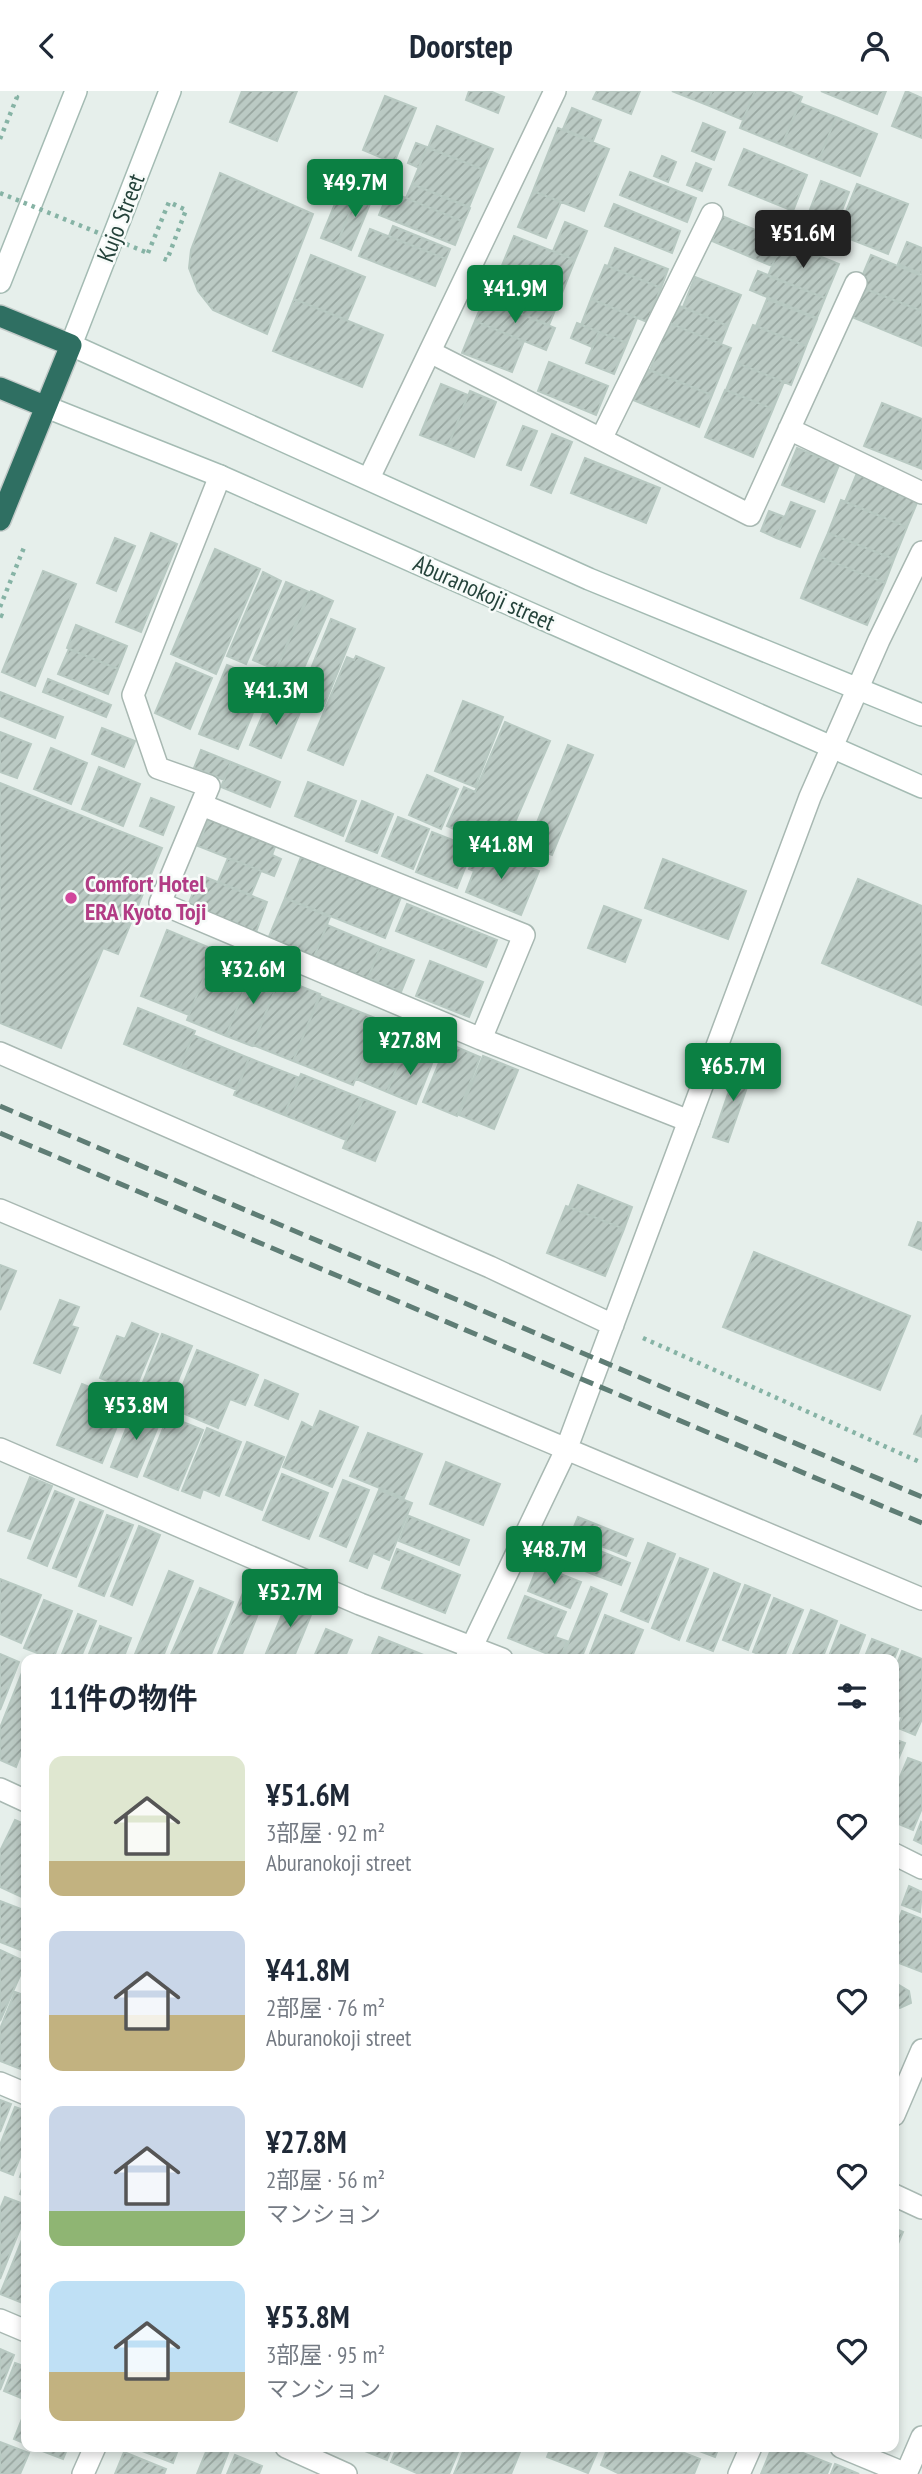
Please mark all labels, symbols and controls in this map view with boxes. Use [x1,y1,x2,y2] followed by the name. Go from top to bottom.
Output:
[409,25,513,67] text: Doorstep
[28,27,66,65] icon: back
[856,27,894,65] icon: person
[298,159,412,219] pin: ¥49.7M
[323,167,387,196] text: ¥49.7M
[90,169,152,266] street label: Kujo Street
[746,211,860,270] pin: ¥51.6M
[771,218,835,247] text: ¥51.6M
[458,265,572,325] pin: ¥41.9M
[483,273,547,302] text: ¥41.9M
[409,548,560,638] street label: Aburanokoji street
[219,667,333,727] pin: ¥41.3M
[244,675,308,704] text: ¥41.3M
[444,821,558,881] pin: ¥41.8M
[469,829,533,858] text: ¥41.8M
[85,868,206,927] place label: Comfort Hotel ERA Kyoto Toji
[63,890,79,906] marker: Comfort Hotel ERA Kyoto Toji
[196,947,310,1006] pin: ¥32.6M
[221,954,285,983] text: ¥32.6M
[353,1017,467,1077] pin: ¥27.8M
[379,1025,441,1054] text: ¥27.8M
[676,1044,790,1103] pin: ¥65.7M
[701,1051,765,1080] text: ¥65.7M
[79,1383,193,1442] pin: ¥53.8M
[104,1390,168,1419] text: ¥53.8M
[497,1527,611,1586] pin: ¥48.7M
[522,1534,586,1563] text: ¥48.7M
[233,1569,347,1629] pin: ¥52.7M
[258,1577,322,1606] text: ¥52.7M
[833,1677,871,1715] icon: filters
[49,1678,198,1717] text: 11件の物件
[266,1775,350,1814] text: ¥51.6M
[105,1784,189,1868] icon: home
[833,1807,871,1845] icon: heart
[266,1818,385,1847] text: 3部屋 · 92 m²
[266,1848,411,1877] text: Aburanokoji street
[266,1950,350,1989] text: ¥41.8M
[105,1959,189,2043] icon: home
[833,1982,871,2020] icon: heart
[266,1993,385,2022] text: 2部屋 · 76 m²
[266,2023,411,2052] text: Aburanokoji street
[266,2122,347,2161] text: ¥27.8M
[105,2134,189,2218] icon: home
[833,2157,871,2195] icon: heart
[266,2165,385,2194] text: 2部屋 · 56 m²
[266,2199,381,2228] text: マンション
[266,2297,350,2336] text: ¥53.8M
[105,2309,189,2393] icon: home
[833,2332,871,2370] icon: heart
[266,2340,385,2369] text: 3部屋 · 95 m²
[266,2374,381,2403] text: マンション

